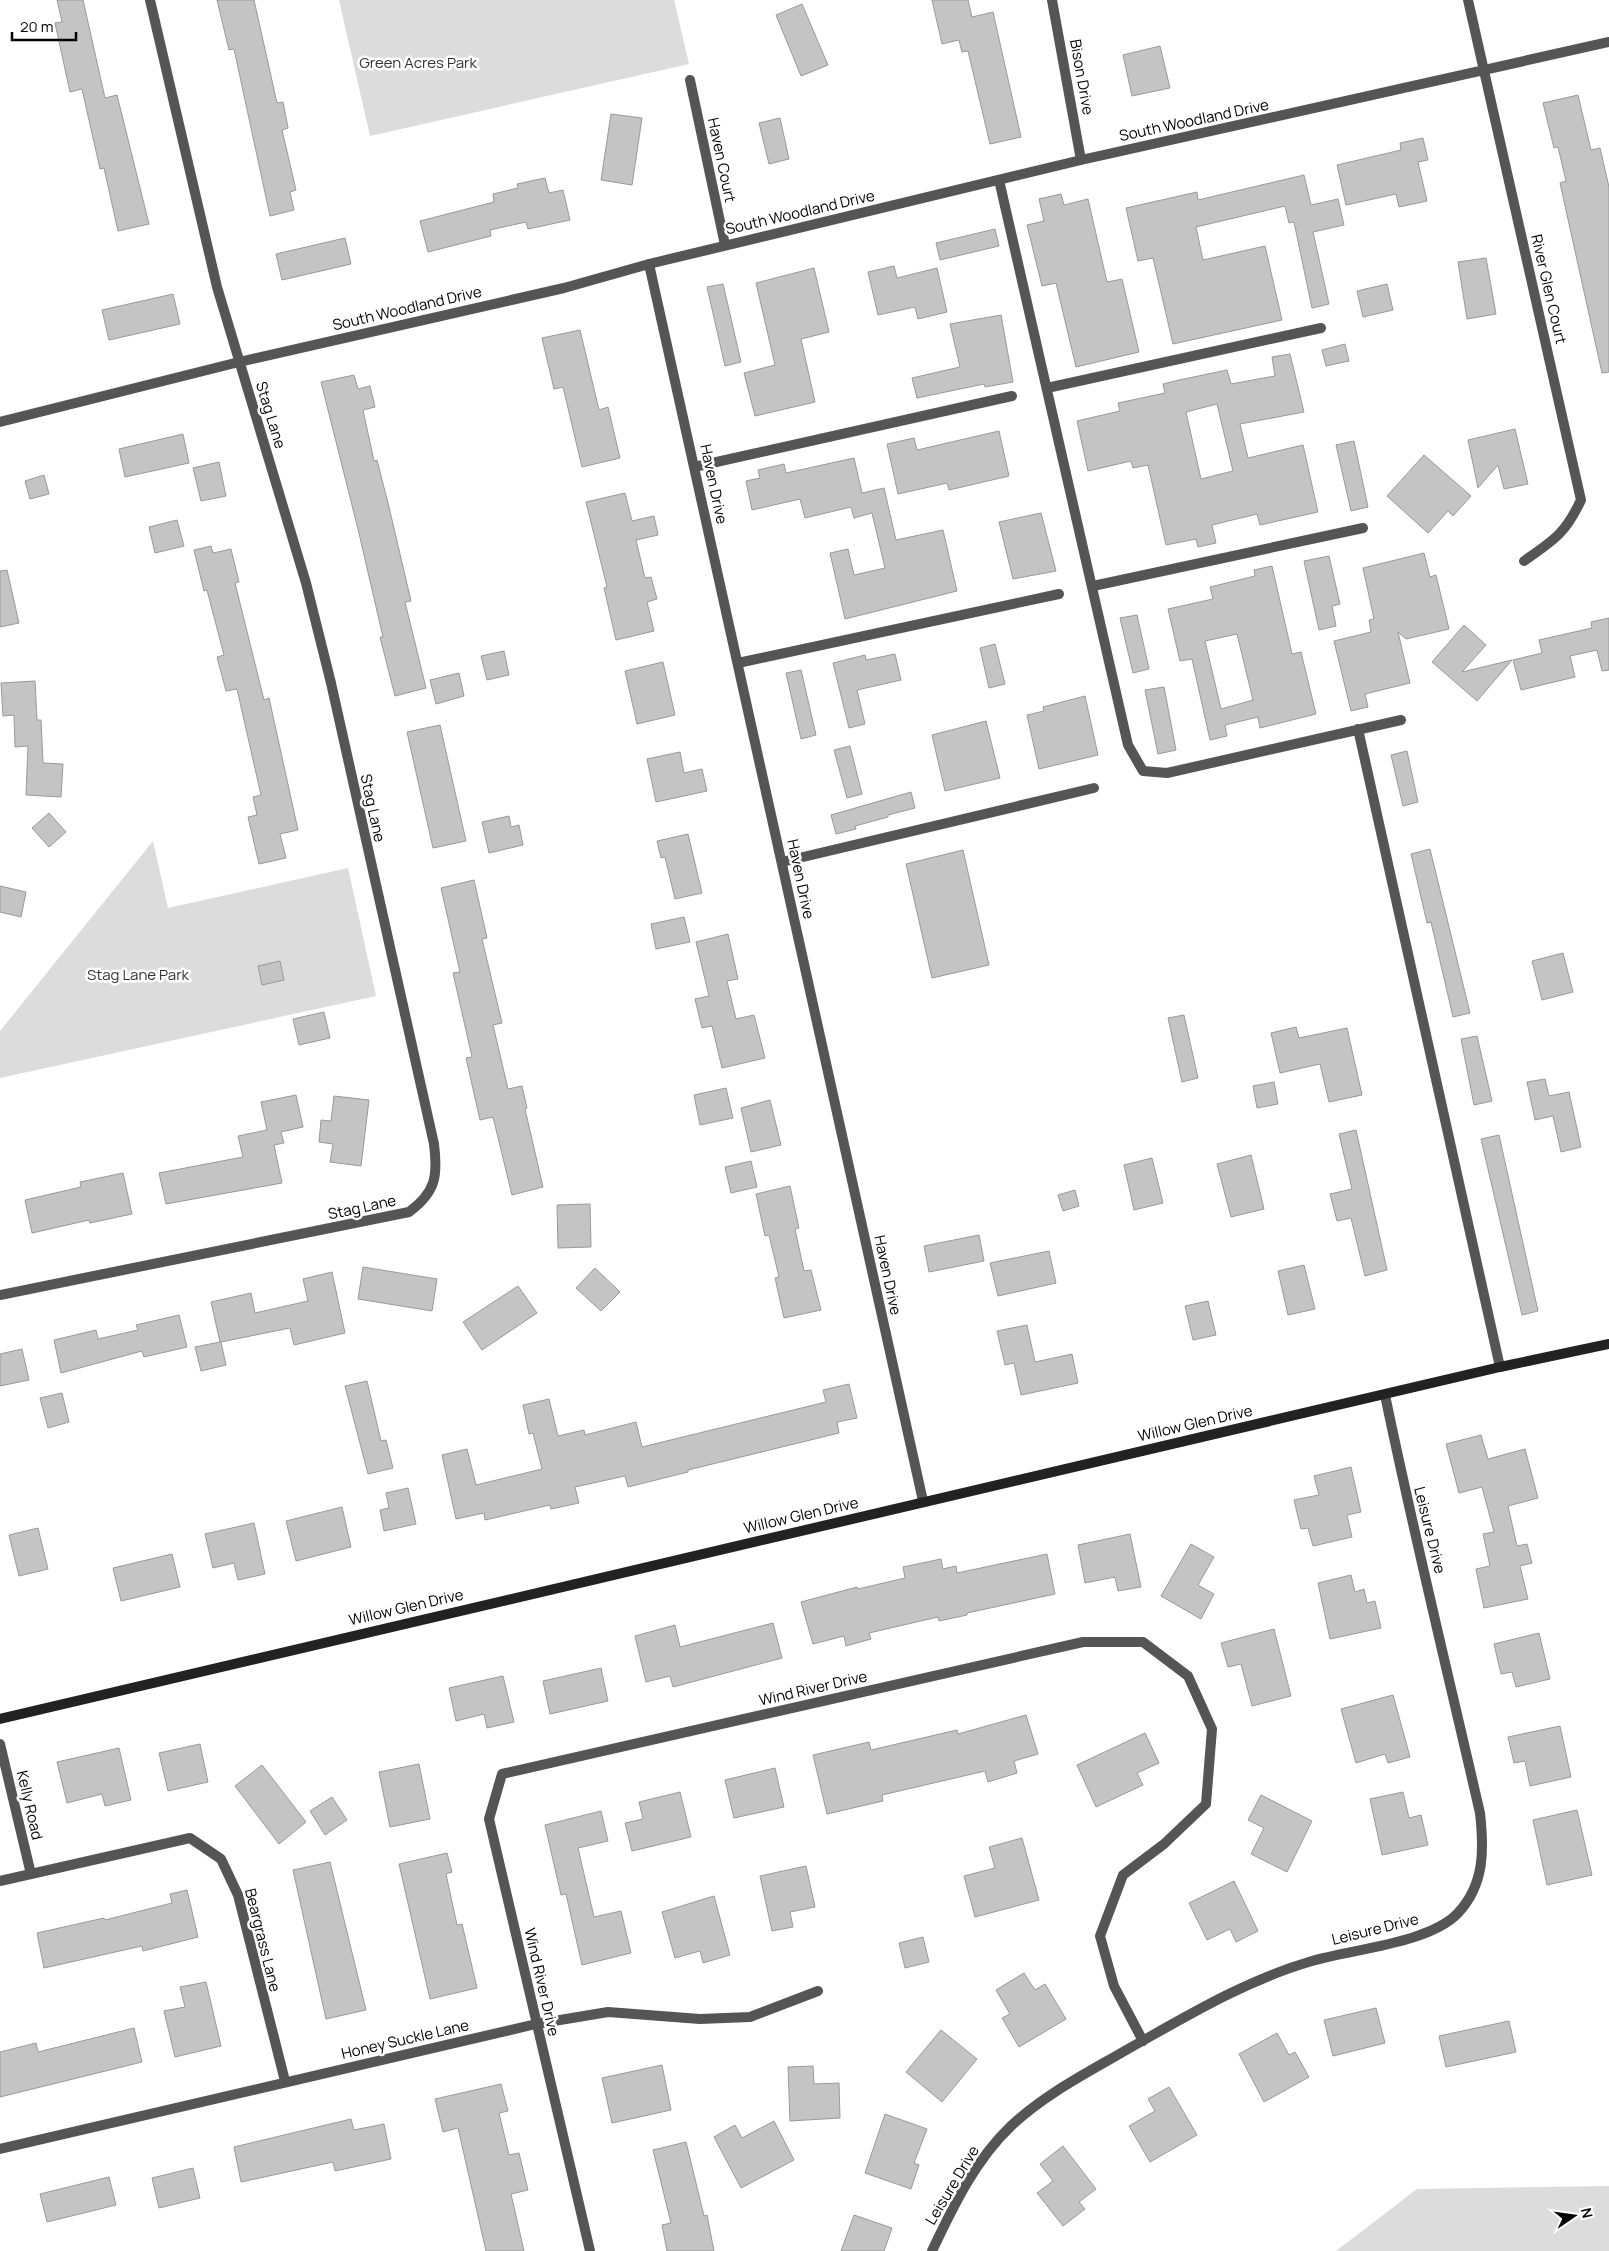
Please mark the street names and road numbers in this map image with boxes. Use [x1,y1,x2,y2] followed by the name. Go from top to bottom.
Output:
[1065,38,1099,117] street label: Bison Drive
[1117,94,1271,146] street label: South Woodland Drive
[703,116,741,204] street label: Haven Court
[723,185,877,239] street label: South Woodland Drive
[1526,232,1572,346] street label: River Glen Court
[330,281,484,335] street label: South Woodland Drive
[251,379,291,451] street label: Stag Lane
[695,442,733,526] street label: Haven Drive
[356,772,390,844] street label: Stag Lane
[782,837,820,921] street label: Haven Drive
[326,1190,398,1224] street label: Stag Lane
[869,1233,907,1317] street label: Haven Drive
[1136,1400,1255,1446] street label: Willow Glen Drive
[1409,1484,1451,1576] street label: Leisure Drive
[742,1492,861,1538] street label: Willow Glen Drive
[347,1584,466,1630] street label: Willow Glen Drive
[757,1665,869,1711] street label: Wind River Drive
[12,1768,48,1842] street label: Kelly Road
[240,1886,286,1994] street label: Beargrass Lane
[1329,1908,1421,1950] street label: Leisure Drive
[519,1926,565,2038] street label: Wind River Drive
[339,2014,471,2064] street label: Honey Suckle Lane
[920,2141,984,2228] street label: Leisure Drive

